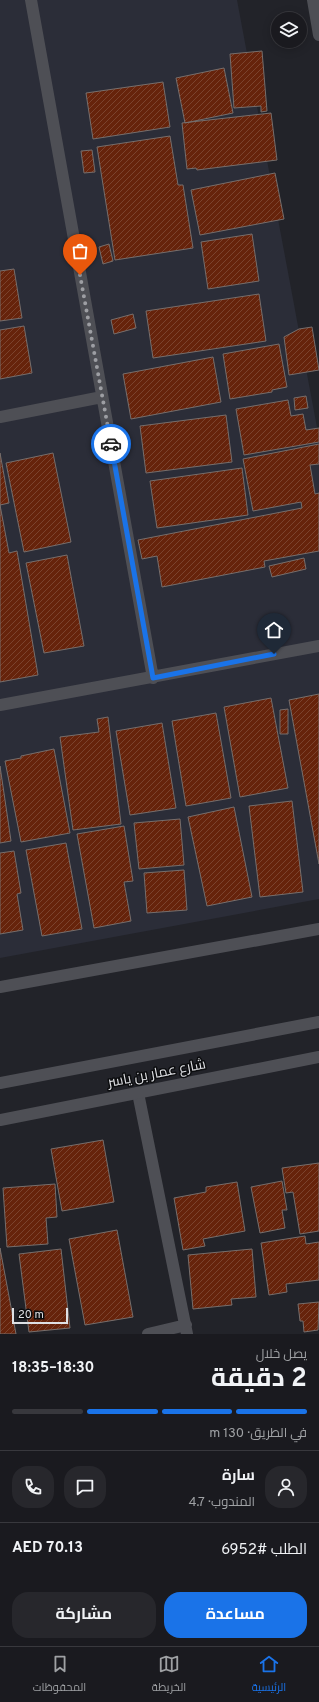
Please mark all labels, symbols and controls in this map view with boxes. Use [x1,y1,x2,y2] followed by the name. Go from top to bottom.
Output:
[271,12,307,48] map controls
[271,12,307,48] button: layers
[63,234,97,275] pin
[69,240,91,262] icon: bag
[91,424,131,464] courier
[100,433,122,455] icon: car
[257,613,291,654] pin
[263,619,285,641] icon: home
[106,1056,207,1092] street label: شارع عمار بن ياسر
[12,1306,68,1325] scale bar
[18,1308,44,1322] text: 20 m
[256,1347,307,1363] text: يصل خلال
[12,1359,94,1378] text: 18:30–18:35
[211,1363,307,1396] text: 2 دقيقة
[209,1426,307,1442] text: في الطريق · 130 m
[12,1466,54,1508] button: phone
[64,1466,106,1508] button: chat
[265,1466,307,1508] button: person
[222,1467,255,1486] text: سارة
[188,1495,255,1511] text: المندوب · 4.7
[12,1539,83,1558] text: AED 70.13
[221,1541,307,1560] text: الطلب #6952
[12,1592,156,1638] button: مشاركة
[164,1592,307,1638] button: مساعدة
[33,1653,86,1697] tab: المحفوظات
[152,1653,186,1697] tab: الخريطة
[252,1653,286,1697] tab: الرئيسية

